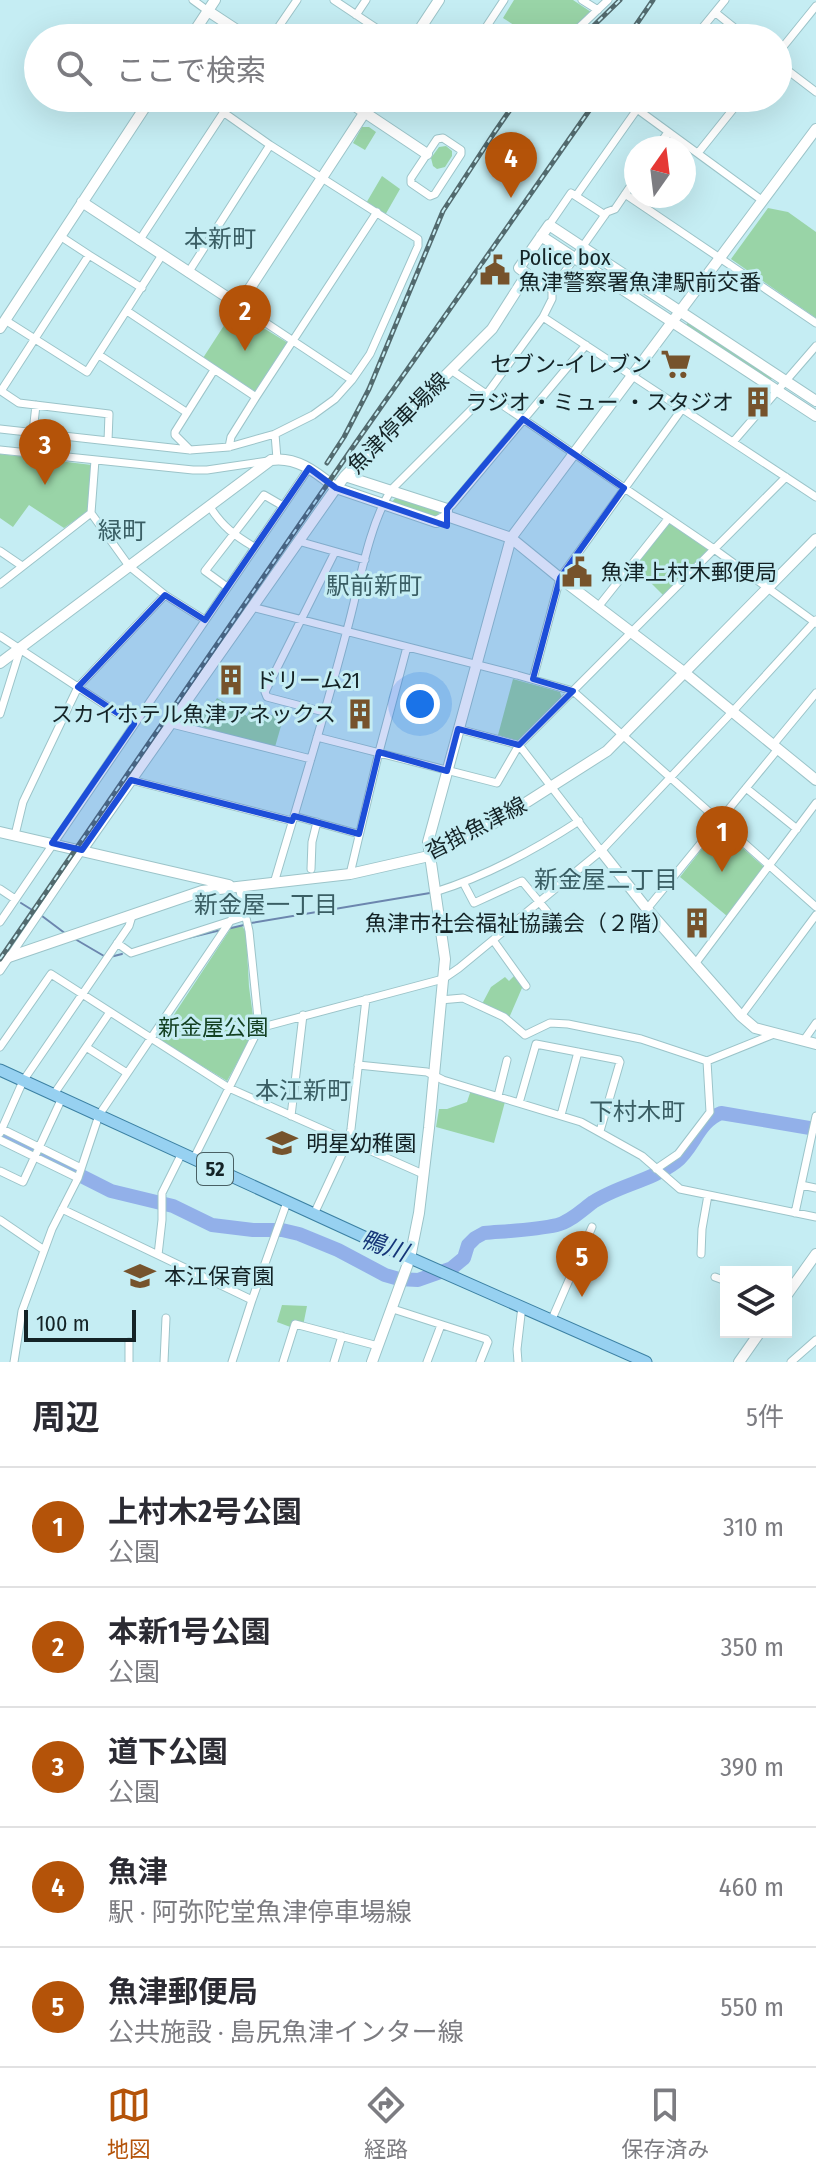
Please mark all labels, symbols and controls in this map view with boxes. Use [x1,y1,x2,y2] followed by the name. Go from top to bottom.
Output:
[24,24,792,112] search box
[52,46,96,90] icon: search
[116,53,266,89] text: ここで検索
[485,132,537,198] pin: 4
[624,136,696,208] north arrow
[184,225,256,253] district label: 本新町
[519,244,761,296] place label: Police box 魚津警察署魚津駅前交番
[478,253,512,287] public building icon: Police box 魚津警察署魚津駅前交番
[219,285,271,351] pin: 2
[659,347,693,381] supermarket icon: セブン-イレブン
[490,351,652,378] place label: セブン-イレブン
[342,367,454,479] street label: 魚津停車場線
[741,385,775,419] building icon: ラジオ・ミュー ・スタジオ
[465,389,734,416] place label: ラジオ・ミュー ・スタジオ
[19,419,71,485] pin: 3
[98,517,146,545] district label: 緑町
[560,555,594,589] public building icon: 魚津上村木郵便局
[601,559,777,586] place label: 魚津上村木郵便局
[326,572,422,600] district label: 駅前新町
[214,663,248,697] building icon: ドリーム21
[255,667,360,694] place label: ドリーム21
[400,684,440,724] your location
[343,697,377,731] building icon: スカイホテル魚津アネックス
[51,701,336,728] place label: スカイホテル魚津アネックス
[421,791,531,865] street label: 沓掛魚津線
[696,806,748,872] pin: 1
[534,866,678,894] district label: 新金屋二丁目
[194,891,338,919] district label: 新金屋一丁目
[680,906,714,940] building icon: 魚津市社会福祉協議会（２階）
[365,910,673,937] place label: 魚津市社会福祉協議会（２階）
[158,1014,268,1041] park label: 新金屋公園
[255,1077,351,1105] district label: 本江新町
[589,1098,685,1126] district label: 下村木町
[265,1126,299,1160] school or university icon: 明星幼稚園
[306,1130,416,1157] place label: 明星幼稚園
[197,1153,233,1185] road number: 52
[357,1225,414,1268] water label: 鴨川
[556,1231,608,1297] pin: 5
[123,1259,157,1293] school or university icon: 本江保育園
[164,1263,274,1290] place label: 本江保育園
[720,1266,792,1338] map controls
[720,1266,792,1338] button: layers
[24,1306,136,1342] scale bar
[36,1310,90,1337] text: 100 m
[32,1397,100,1438] text: 周辺
[746,1402,784,1433] text: 5件
[108,1494,302,1530] text: 上村木2号公園
[53,1512,64,1543] text: 1
[723,1512,784,1543] text: 310 m
[108,1537,160,1568] text: 公園
[108,1614,271,1650] text: 本新1号公園
[52,1632,64,1663] text: 2
[721,1632,784,1663] text: 350 m
[108,1657,160,1688] text: 公園
[108,1734,228,1770] text: 道下公園
[52,1752,64,1783] text: 3
[720,1752,784,1783] text: 390 m
[108,1777,160,1808] text: 公園
[108,1854,168,1890] text: 魚津
[51,1872,65,1903] text: 4
[719,1872,784,1903] text: 460 m
[108,1897,412,1928] text: 駅 · 阿弥陀堂魚津停車場線
[108,1974,258,2010] text: 魚津郵便局
[52,1992,64,2023] text: 5
[721,1992,784,2023] text: 550 m
[108,2017,464,2048] text: 公共施設 · 島尻魚津インター線
[107,2083,151,2163] tab: 地図
[364,2083,408,2163] tab: 経路
[621,2083,709,2163] tab: 保存済み

